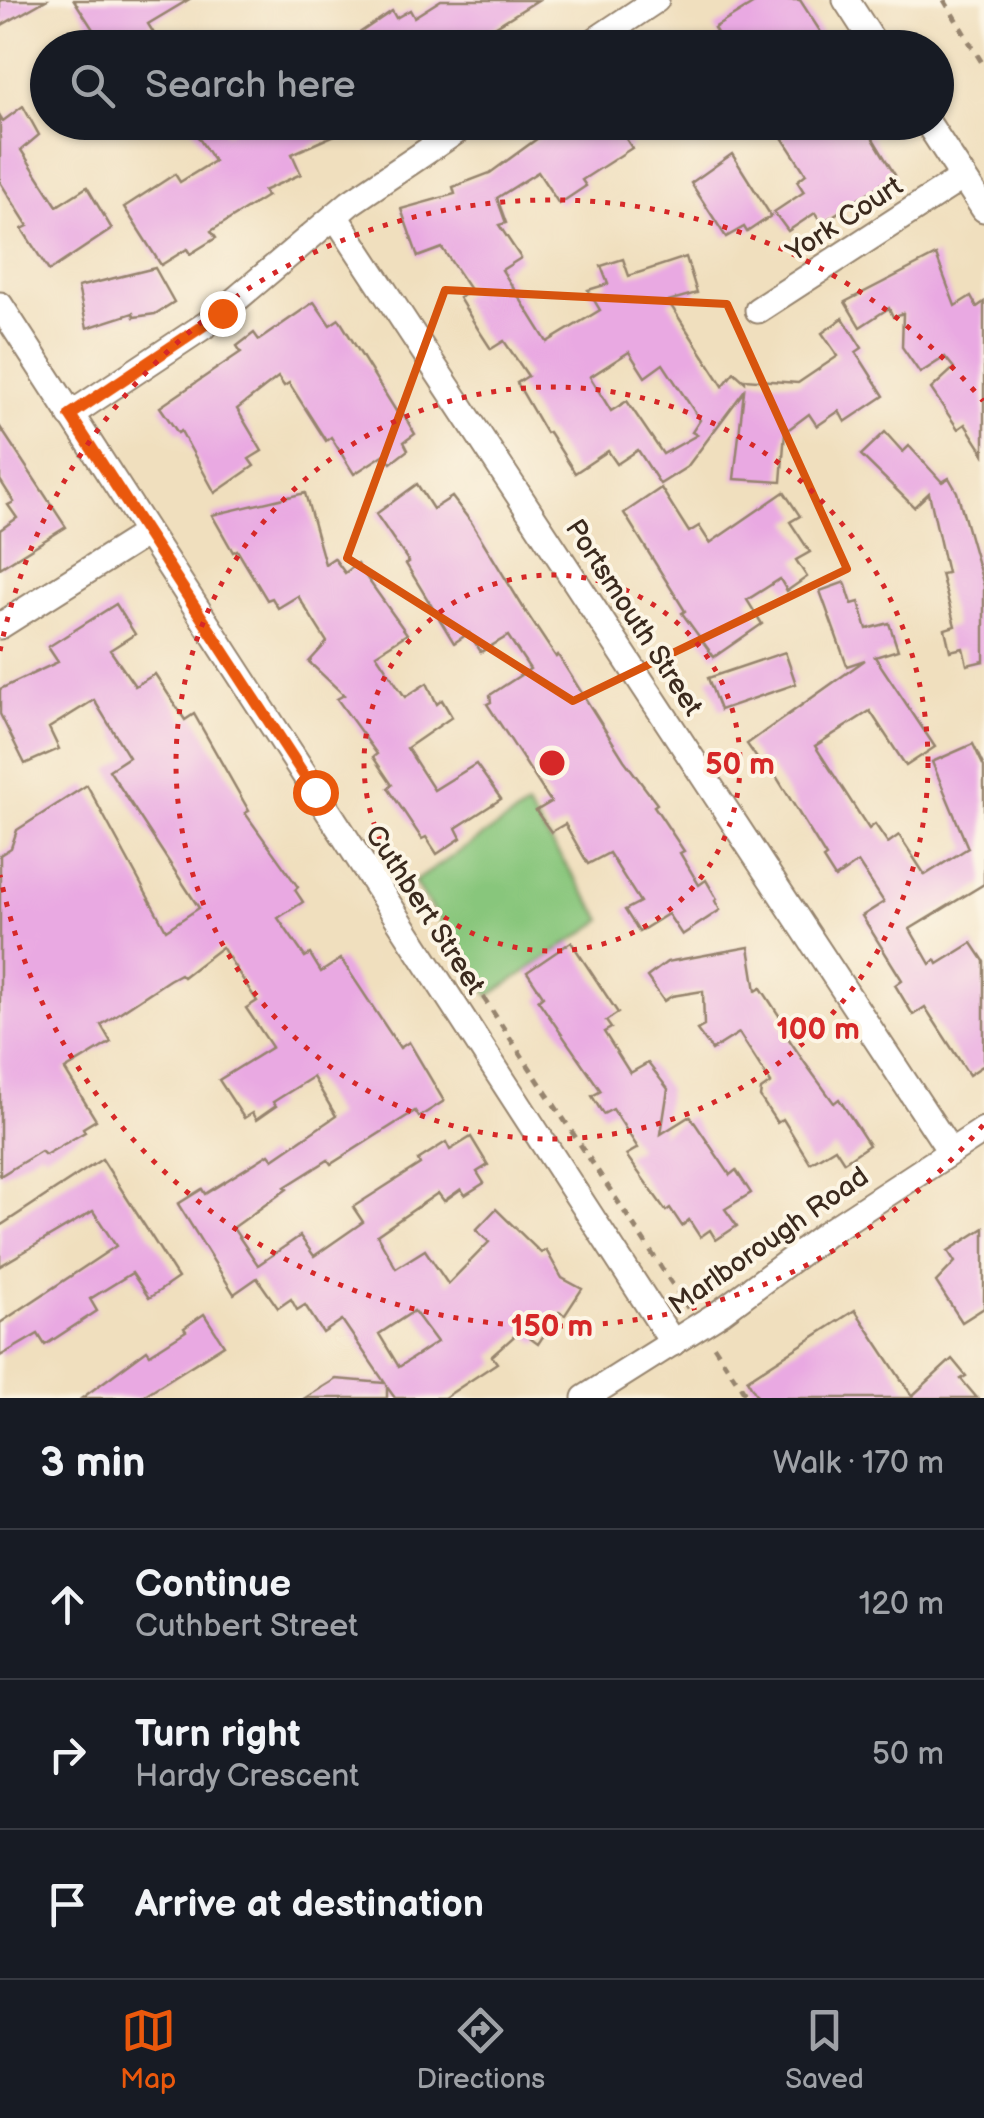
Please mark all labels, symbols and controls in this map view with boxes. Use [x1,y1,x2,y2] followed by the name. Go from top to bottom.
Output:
[30,30,954,140] search box
[65,58,120,113] icon: search
[145,63,356,108] text: Search here
[780,169,909,269] street label: York Court
[200,291,246,337] route end
[558,513,710,722] street label: Portsmouth Street
[534,745,570,781] centre of rings
[705,747,775,783] text: 50 m
[293,770,339,816] route start
[358,819,492,1001] street label: Cuthbert Street
[776,1012,860,1048] text: 100 m
[663,1160,875,1322] street label: Marlborough Road
[511,1309,593,1345] text: 150 m
[40,1438,145,1489] text: 3 min
[773,1444,944,1483] text: Walk · 170 m
[135,1562,291,1607] text: Continue
[40,1577,95,1632] icon: ahead
[859,1585,944,1624] text: 120 m
[135,1607,358,1646] text: Cuthbert Street
[135,1712,300,1757] text: Turn right
[40,1727,95,1782] icon: right
[872,1735,944,1774] text: 50 m
[135,1757,359,1796] text: Hardy Crescent
[40,1877,95,1932] icon: arrive
[135,1882,484,1927] text: Arrive at destination
[120,2003,176,2096] tab: Map
[416,2003,545,2096] tab: Directions
[785,2003,864,2096] tab: Saved

